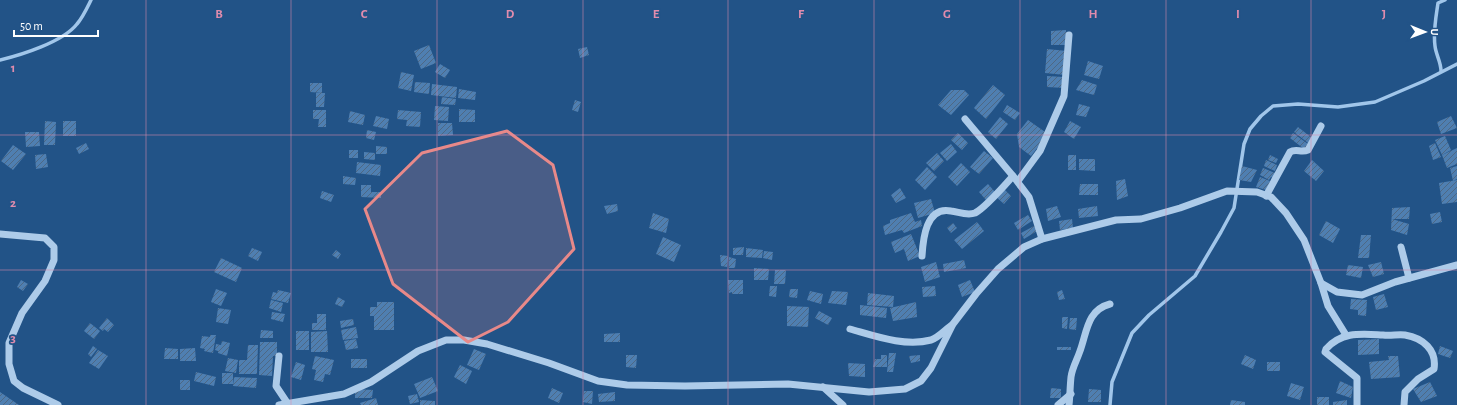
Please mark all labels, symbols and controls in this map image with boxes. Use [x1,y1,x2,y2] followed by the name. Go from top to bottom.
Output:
[215,8,223,21] text: B
[361,8,368,21] text: C
[506,8,515,21] text: D
[653,8,660,21] text: E
[798,8,805,21] text: F
[943,8,951,21] text: G
[1088,8,1098,21] text: H
[1236,8,1240,21] text: I
[1382,8,1386,21] text: J
[14,12,98,38] scale bar
[1405,12,1445,52] north arrow
[20,20,43,32] text: 50 m
[1429,29,1440,36] text: U
[11,62,15,75] text: 1
[10,197,16,210] text: 2
[10,332,16,345] text: 3

